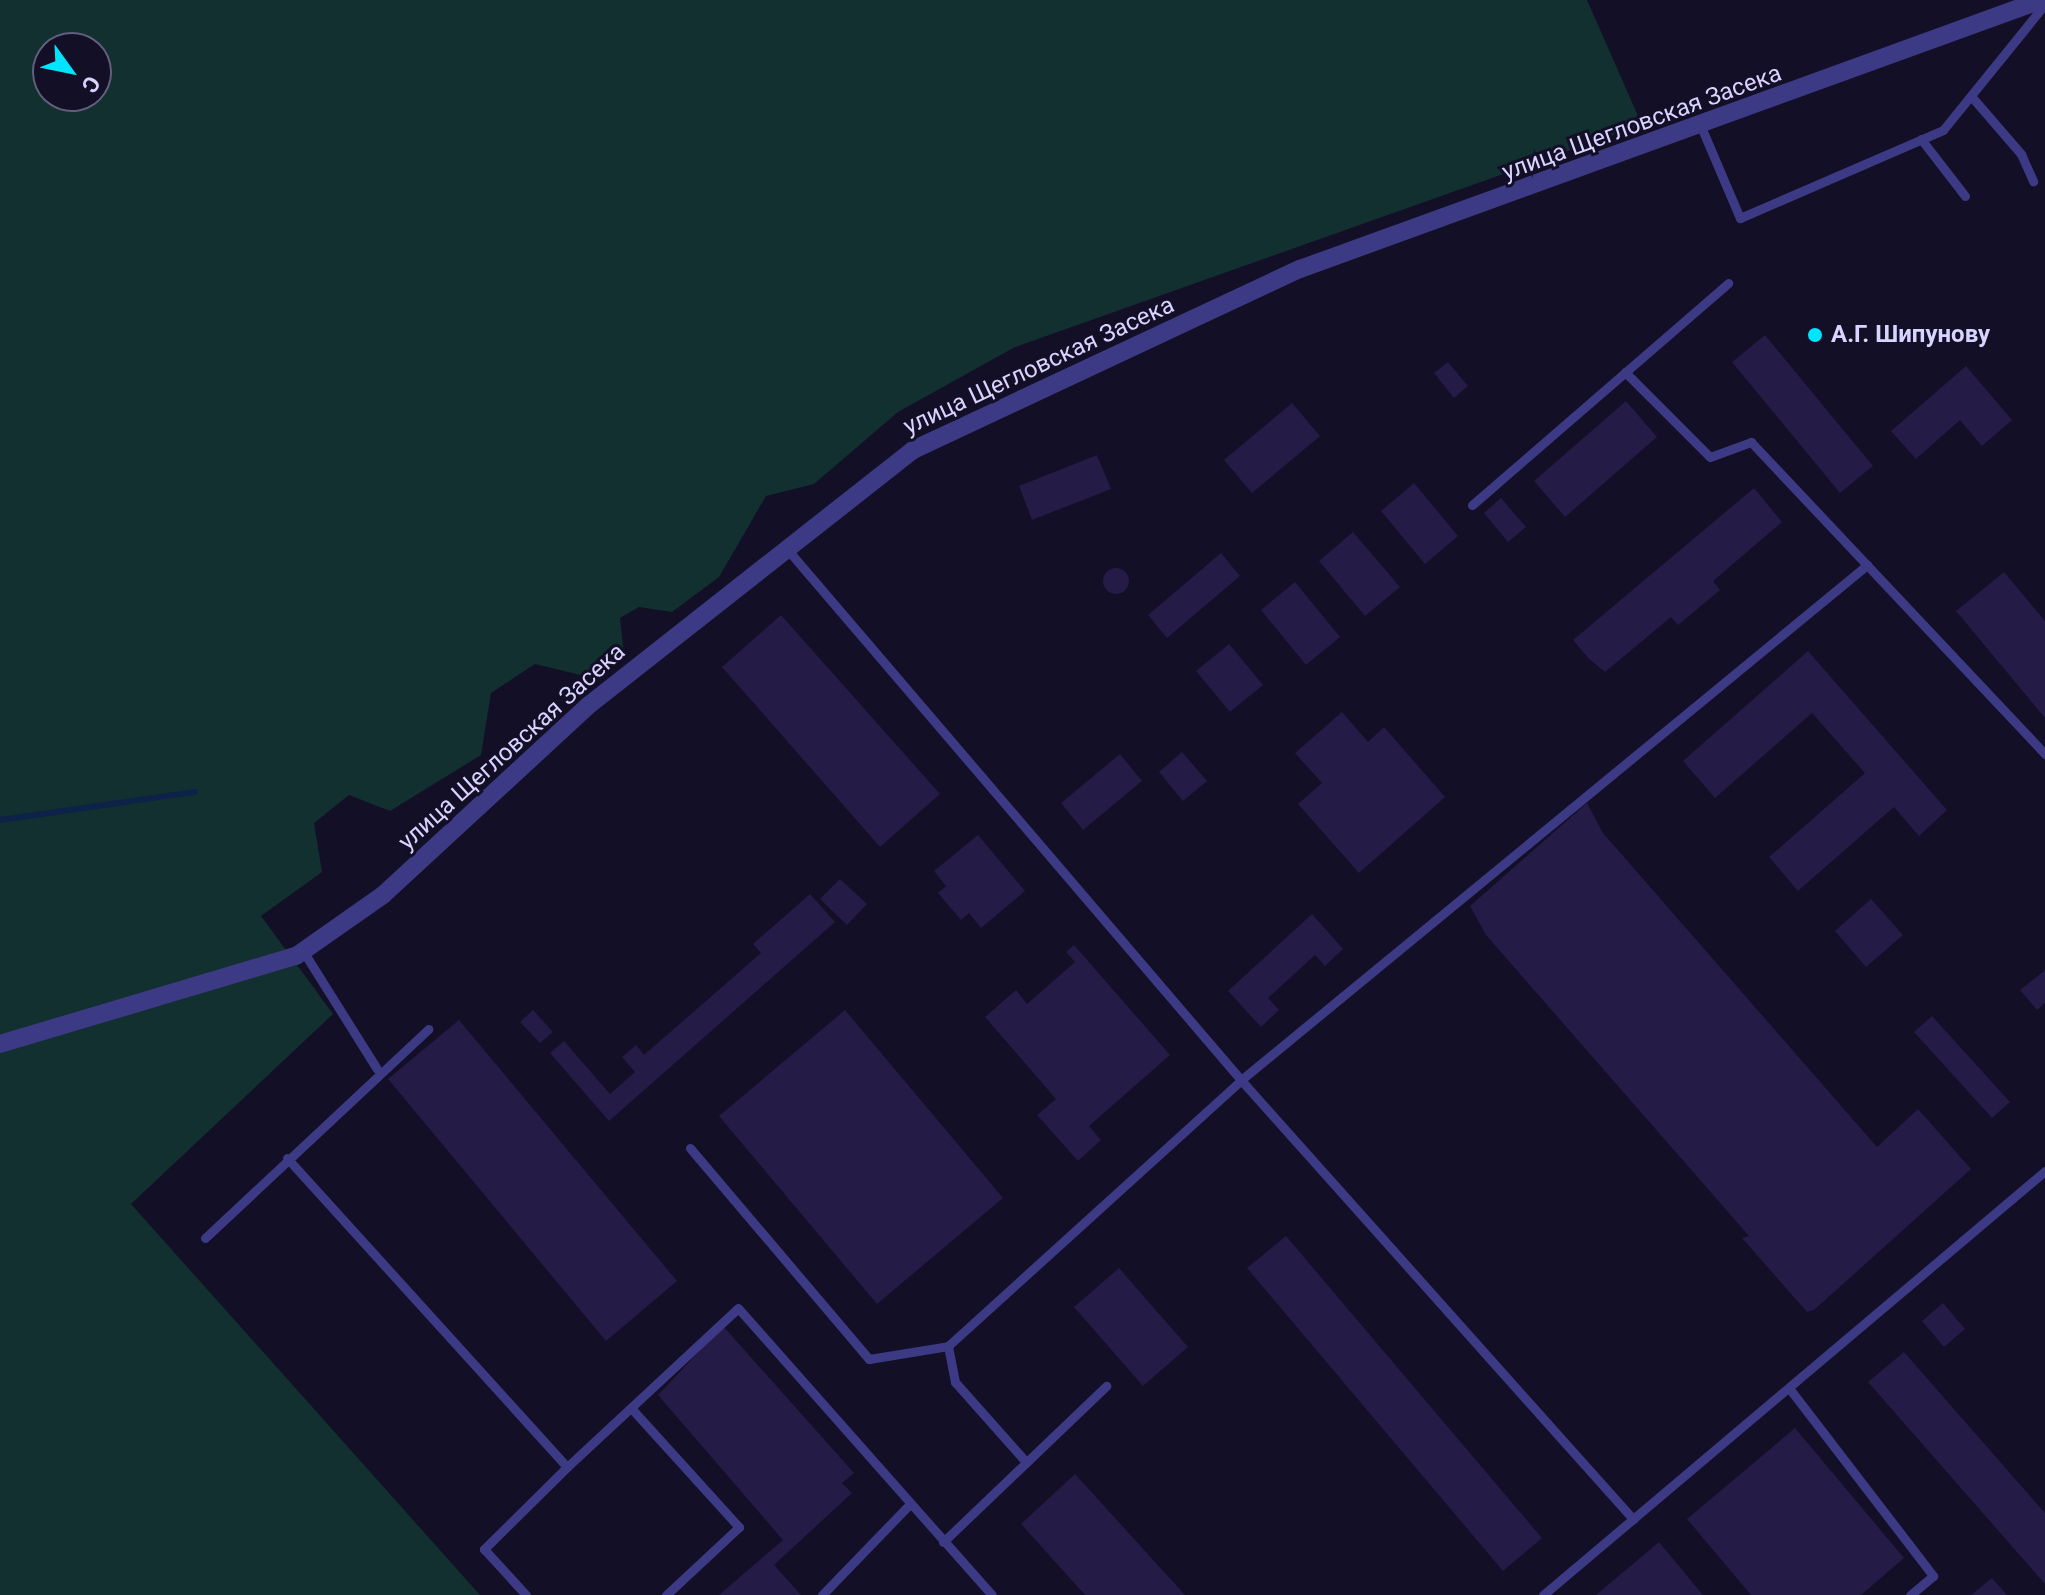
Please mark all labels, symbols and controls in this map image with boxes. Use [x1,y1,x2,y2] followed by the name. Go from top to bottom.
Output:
[32,32,112,112] north arrow
[1498,59,1786,187] street label: улица Щегловская Засека
[76,71,105,97] text: С
[899,291,1179,441] street label: улица Щегловская Засека
[1831,321,1990,349] place label: А.Г. Шипунову
[1806,326,1824,344] marker: А.Г. Шипунову
[393,638,631,856] street label: улица Щегловская Засека

